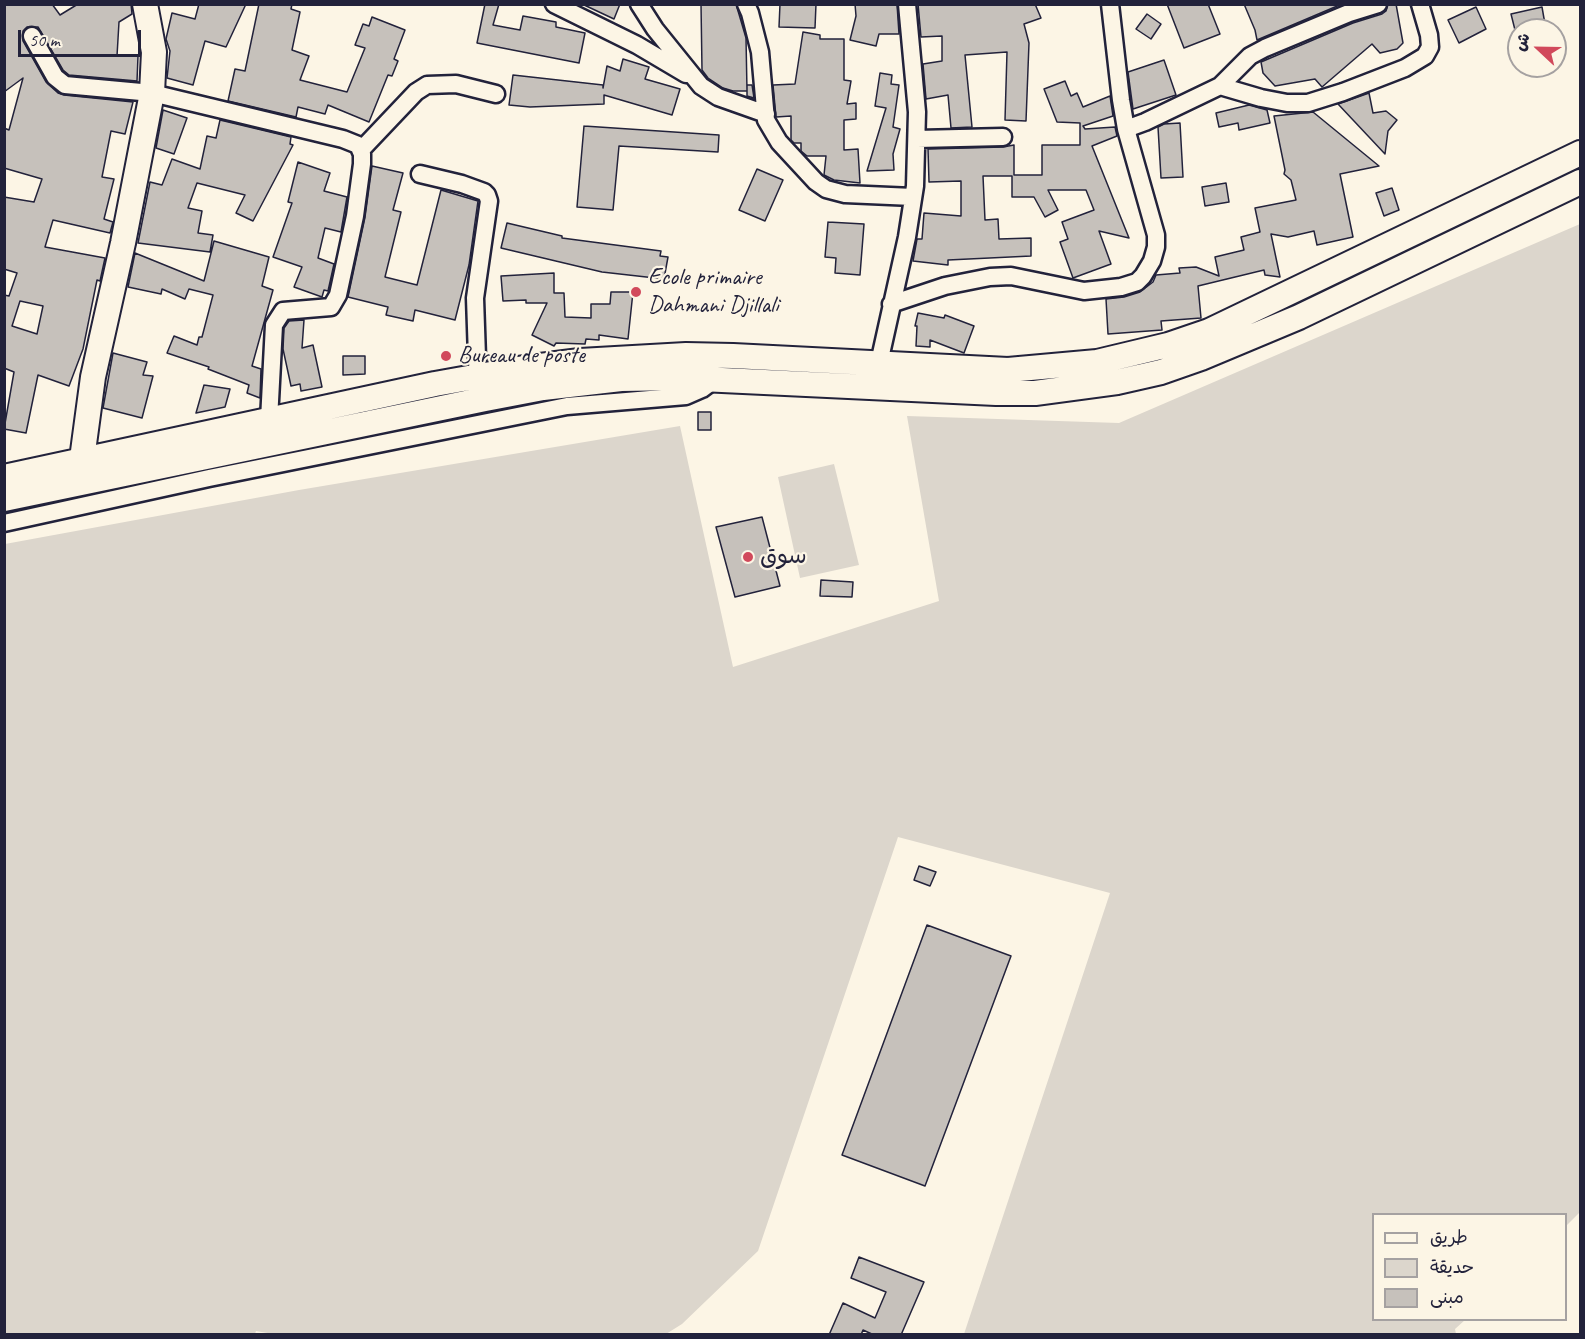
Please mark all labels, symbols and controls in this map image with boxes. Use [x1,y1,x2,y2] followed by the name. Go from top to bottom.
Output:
[21,18,144,56] scale bar
[1507,18,1567,78] north arrow
[29,29,60,51] text: 50 m
[1510,30,1535,54] text: ش
[648,264,779,320] place label: Ecole primaire Dahmani Djillali
[629,285,643,299] marker: Ecole primaire Dahmani Djillali
[458,342,585,370] place label: Bureau de poste
[439,349,453,363] marker: Bureau de poste
[760,543,807,571] place label: سوق
[741,550,755,564] marker: سوق
[1372,1213,1567,1321] legend
[1430,1226,1468,1248] text: طريق
[1430,1256,1474,1278] text: حديقة
[1430,1286,1464,1308] text: مبنى

